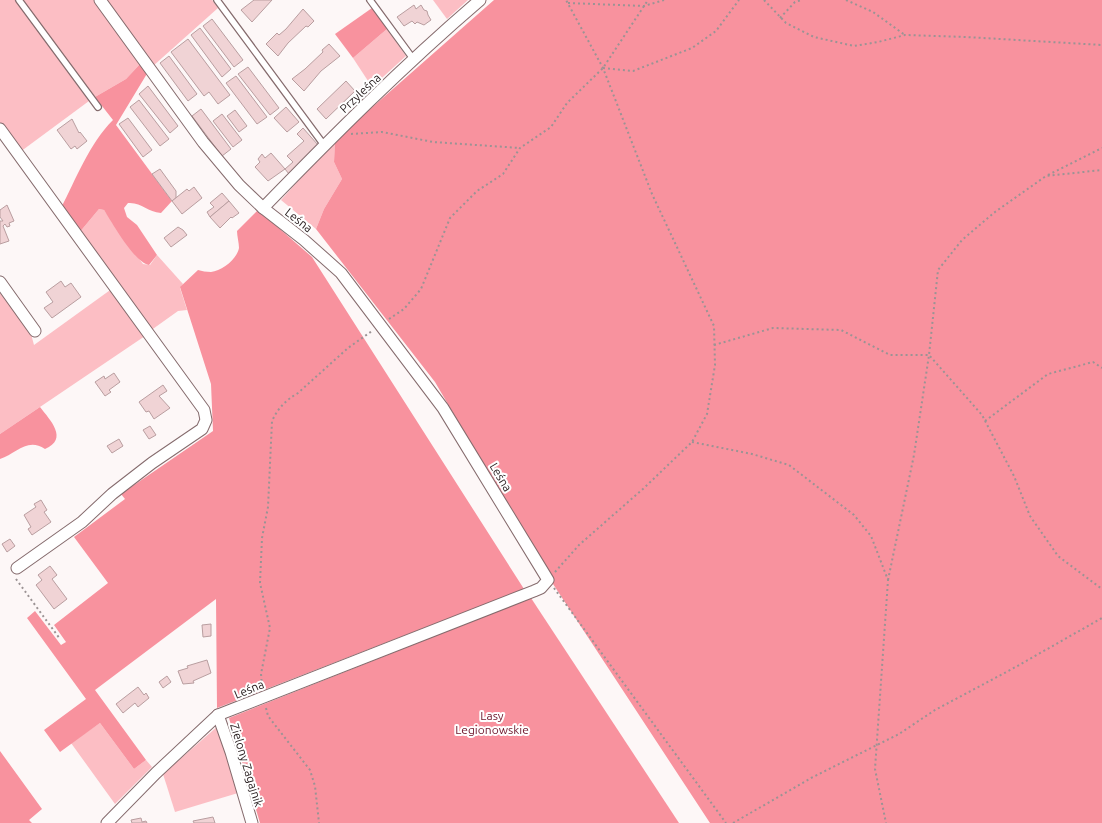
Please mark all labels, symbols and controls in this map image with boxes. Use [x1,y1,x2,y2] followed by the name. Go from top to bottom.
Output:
[337,71,383,115] street label: Przyleśna
[283,205,315,235] street label: Leśna
[487,460,515,494] street label: Leśna
[232,677,266,701] street label: Leśna
[455,709,529,736] park label: Lasy Legionowskie
[228,722,266,808] street label: Zielony Zagajnik

